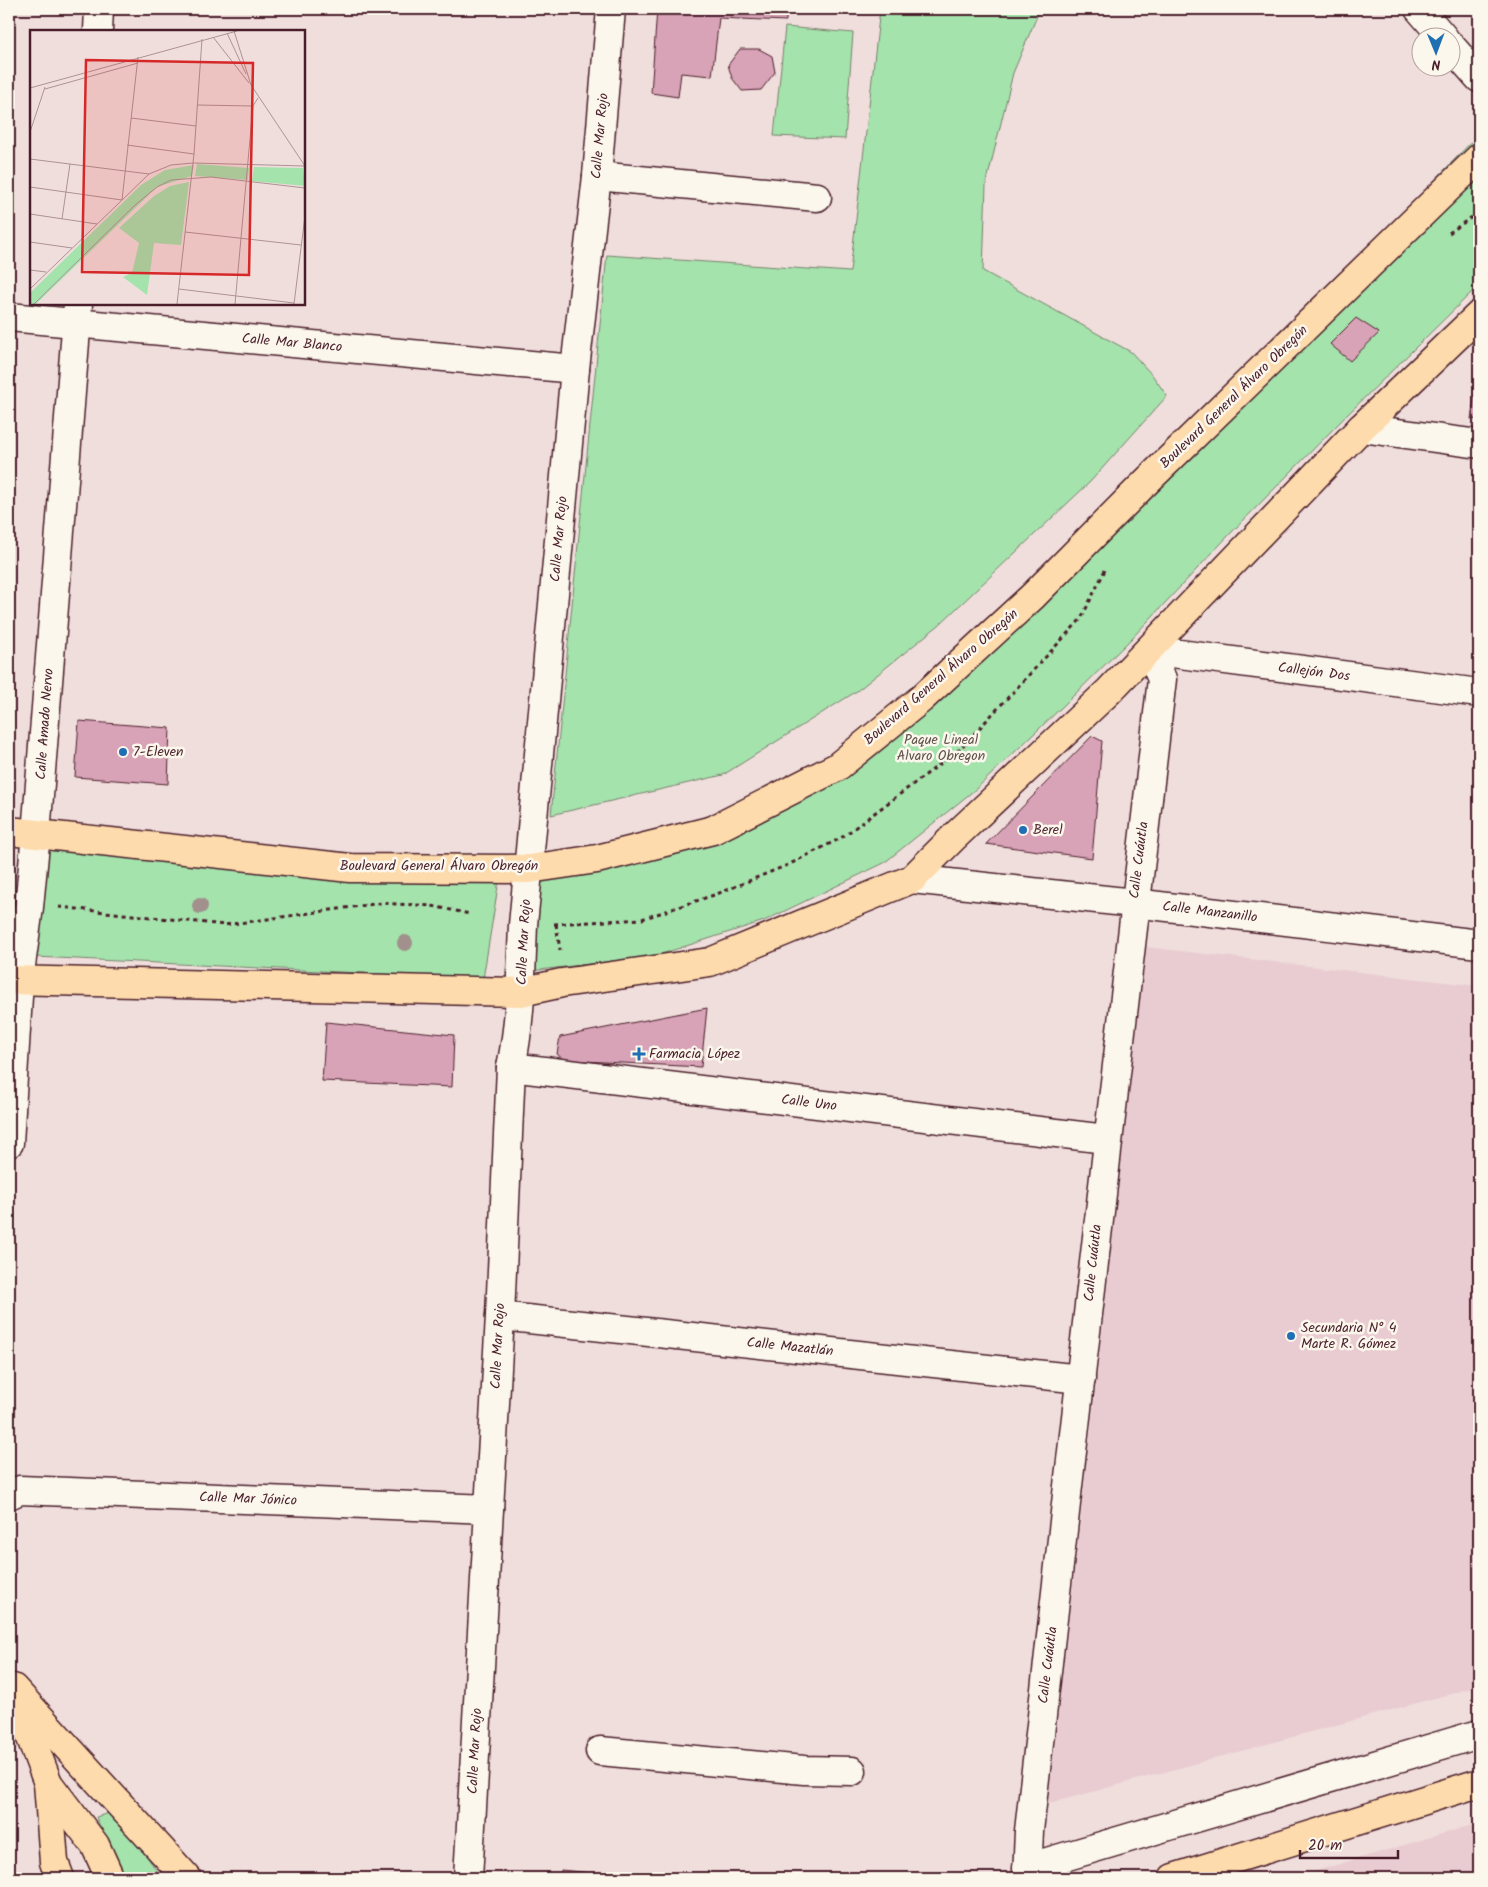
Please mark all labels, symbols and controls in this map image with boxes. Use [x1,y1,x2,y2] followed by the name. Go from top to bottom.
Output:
[1410,28,1460,78] north arrow
[30,30,305,305] inset map
[1431,53,1441,75] text: N
[585,92,615,180] street label: Calle Mar Rojo
[1155,320,1313,474] street label: Boulevard General Álvaro Obregón
[241,328,343,358] street label: Calle Mar Blanco
[544,495,574,583] street label: Calle Mar Rojo
[859,604,1023,750] street label: Boulevard General Álvaro Obregón
[1277,657,1351,687] street label: Callejón Dos
[30,668,60,780] street label: Calle Amado Nervo
[897,729,985,767] park label: Paque Lineal Alvaro Obregon
[133,741,183,763] place label: 7-Eleven
[117,746,129,758] marker: 7-Eleven
[1033,819,1063,841] place label: Berel
[1123,820,1155,900] street label: Calle Cuáutla
[1017,824,1029,836] marker: Berel
[340,855,538,877] street label: Boulevard General Álvaro Obregón
[1161,895,1259,929] street label: Calle Manzanillo
[511,898,537,986] street label: Calle Mar Rojo
[649,1043,740,1065] place label: Farmacia López
[633,1048,645,1060] marker: Farmacia López
[780,1089,838,1117] street label: Calle Uno
[1078,1223,1108,1303] street label: Calle Cuáutla
[485,1302,511,1390] street label: Calle Mar Rojo
[1301,1317,1397,1355] place label: Secundaria N° 4 Marte R. Gómez
[1285,1330,1297,1342] marker: Secundaria N° 4 Marte R. Gómez
[746,1332,834,1362] street label: Calle Mazatlán
[199,1486,297,1512] street label: Calle Mar Jónico
[1032,1625,1064,1705] street label: Calle Cuáutla
[462,1707,488,1795] street label: Calle Mar Rojo
[1300,1827,1398,1859] scale bar
[1308,1834,1342,1858] text: 20 m

